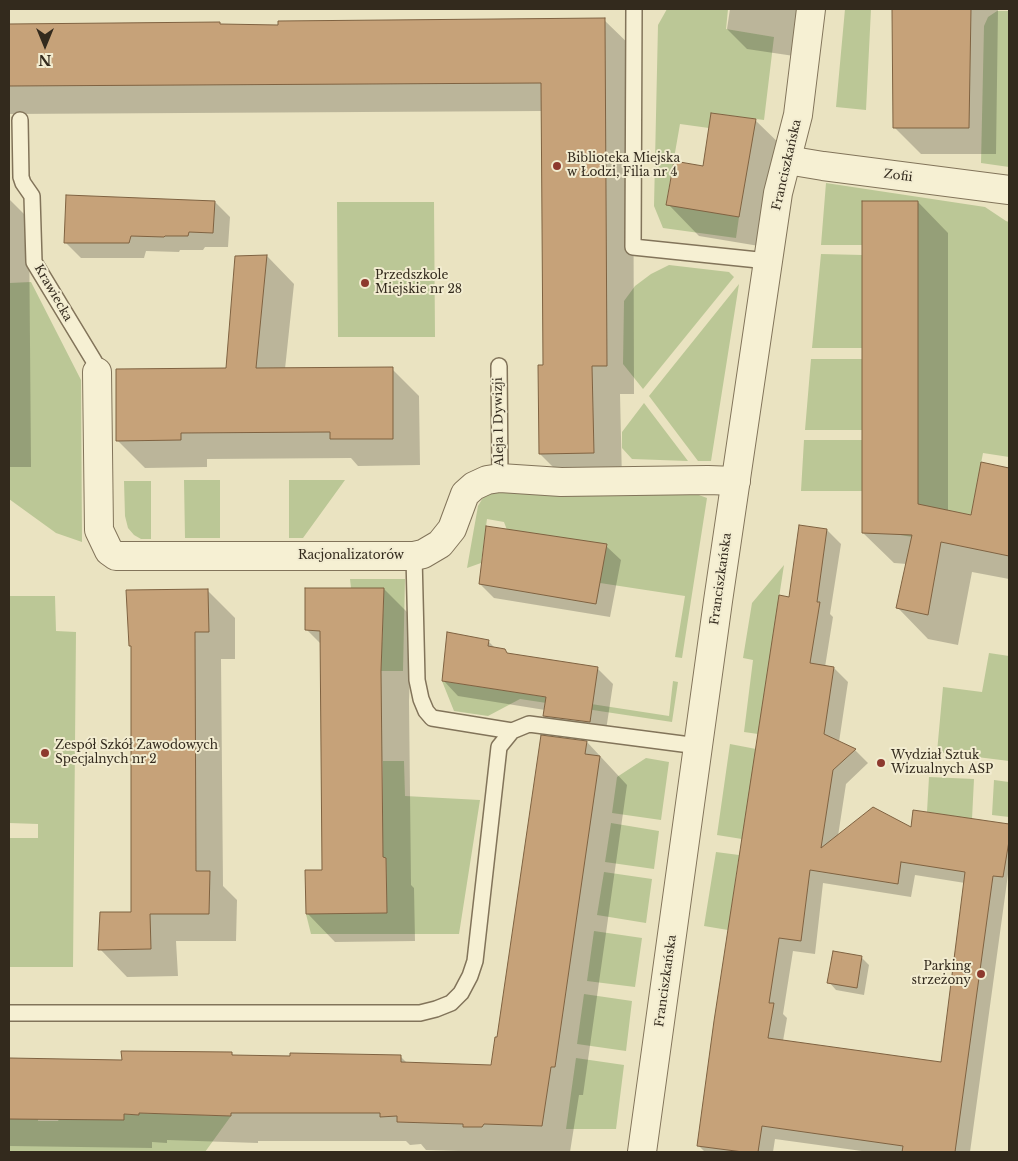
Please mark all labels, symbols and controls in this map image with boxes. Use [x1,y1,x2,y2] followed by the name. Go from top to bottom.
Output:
[20,20,70,70] north arrow
[38,51,52,69] text: N
[770,118,804,212] street label: Franciszkańska
[567,152,680,180] place label: Biblioteka Miejska w Łodzi, Filia nr 4
[551,160,563,172] marker: Biblioteka Miejska w Łodzi, Filia nr 4
[883,167,913,185] street label: Zofii
[31,262,75,324] street label: Krawiecka
[375,269,462,297] place label: Przedszkole Miejskie nr 28
[359,277,371,289] marker: Przedszkole Miejskie nr 28
[491,377,507,467] street label: Aleja 1 Dywizji
[707,532,735,626] street label: Franciszkańska
[298,549,404,563] street label: Racjonalizatorów
[55,739,218,767] place label: Zespół Szkół Zawodowych Specjalnych nr 2
[39,747,51,759] marker: Zespół Szkół Zawodowych Specjalnych nr 2
[891,749,993,777] place label: Wydział Sztuk Wizualnych ASP
[875,757,887,769] marker: Wydział Sztuk Wizualnych ASP
[652,934,680,1028] street label: Franciszkańska
[912,960,971,988] place label: Parking strzeżony
[975,968,987,980] marker: Parking strzeżony

